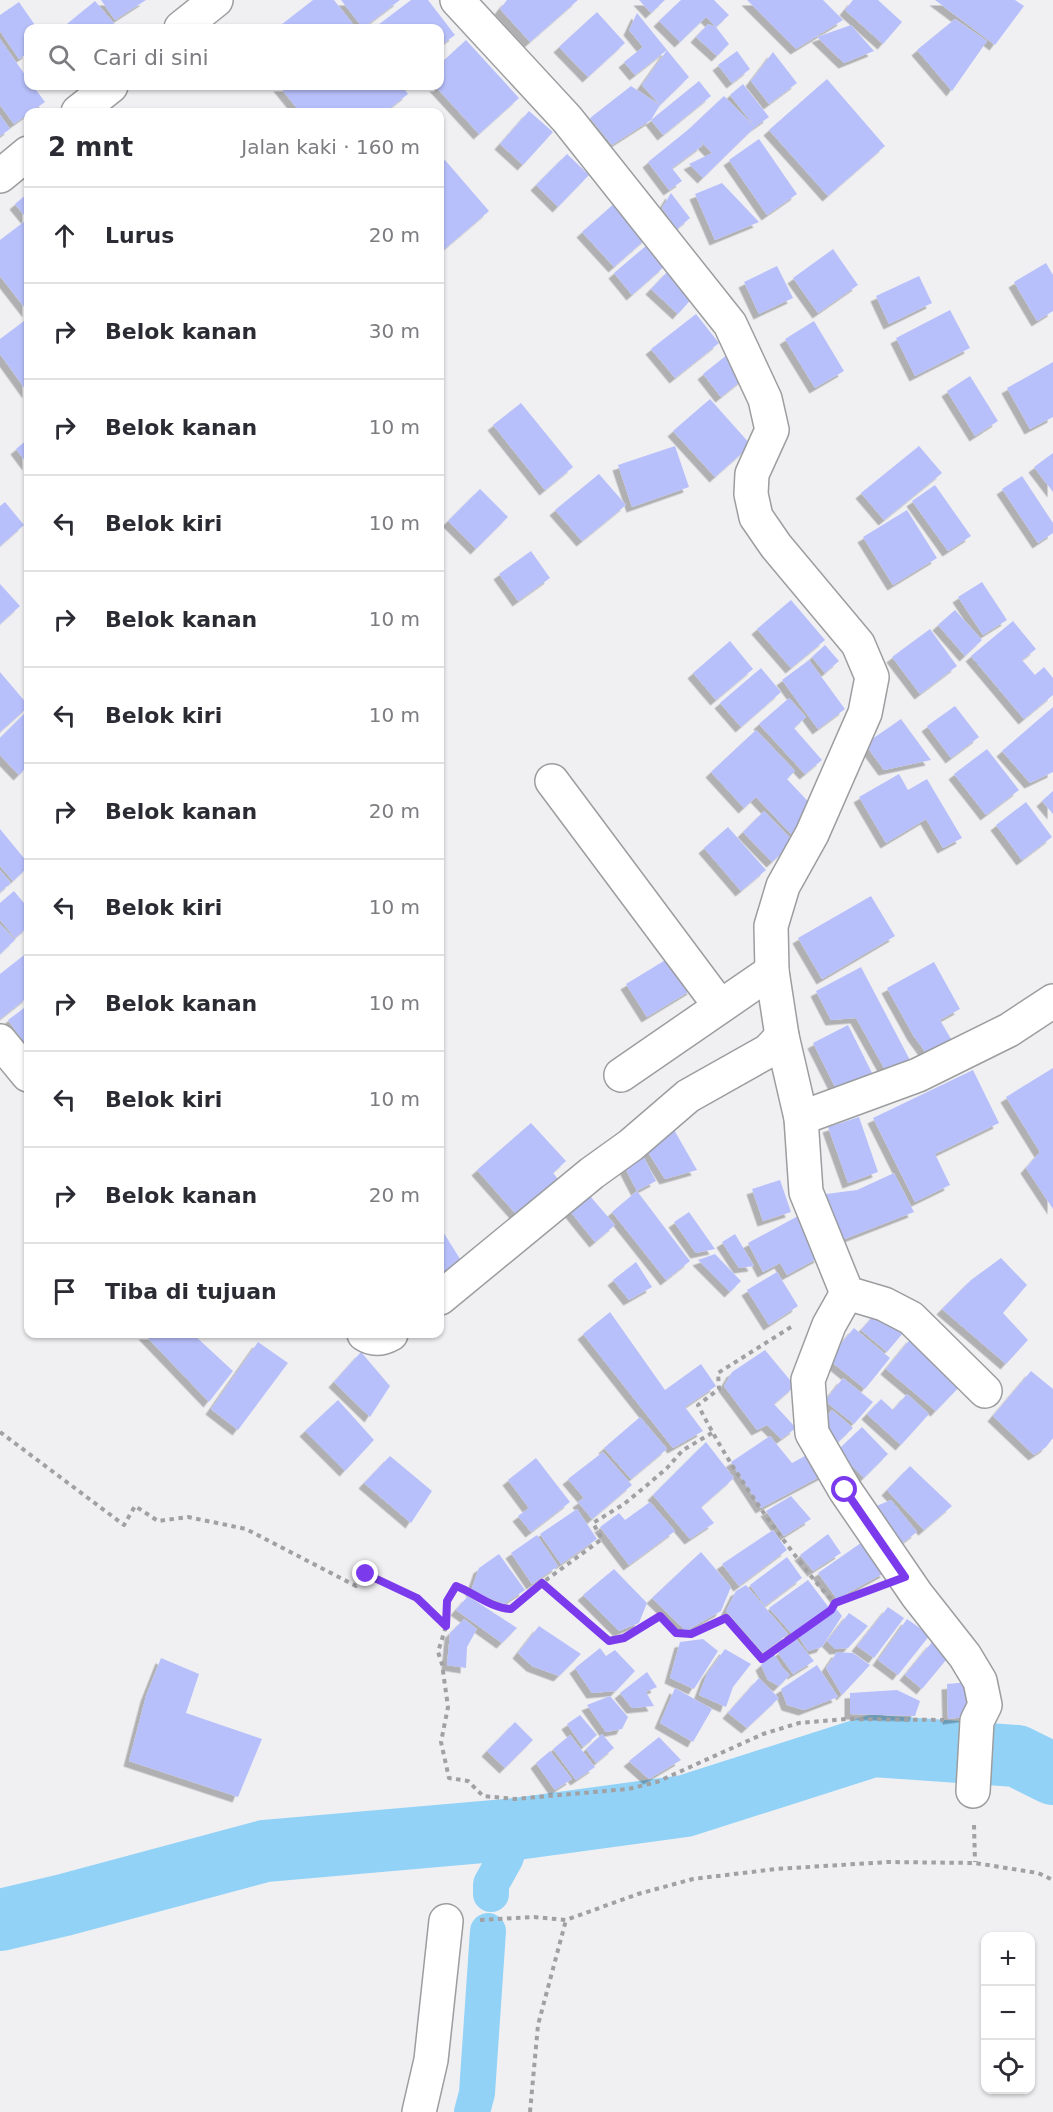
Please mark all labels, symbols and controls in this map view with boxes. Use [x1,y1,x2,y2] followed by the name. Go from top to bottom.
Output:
[24,24,444,90] search box
[45,41,78,74] icon: search
[93,45,209,70] text: Cari di sini
[48,132,133,162] text: 2 mnt
[241,135,420,159] text: Jalan kaki · 160 m
[48,219,81,252] icon: ahead
[105,223,174,248] text: Lurus
[369,223,420,247] text: 20 m
[48,315,81,348] icon: right
[105,319,257,344] text: Belok kanan
[369,319,420,343] text: 30 m
[48,411,81,444] icon: right
[105,415,257,440] text: Belok kanan
[369,415,420,439] text: 10 m
[48,507,81,540] icon: left
[105,511,222,536] text: Belok kiri
[369,511,420,535] text: 10 m
[48,603,81,636] icon: right
[105,607,257,632] text: Belok kanan
[369,607,420,631] text: 10 m
[48,699,81,732] icon: left
[105,703,222,728] text: Belok kiri
[369,703,420,727] text: 10 m
[48,795,81,828] icon: right
[105,799,257,824] text: Belok kanan
[369,799,420,823] text: 20 m
[48,891,81,924] icon: left
[105,895,222,920] text: Belok kiri
[369,895,420,919] text: 10 m
[48,987,81,1020] icon: right
[105,991,257,1016] text: Belok kanan
[369,991,420,1015] text: 10 m
[48,1083,81,1116] icon: left
[105,1087,222,1112] text: Belok kiri
[369,1087,420,1111] text: 10 m
[48,1179,81,1212] icon: right
[105,1183,257,1208] text: Belok kanan
[369,1183,420,1207] text: 20 m
[48,1275,81,1308] icon: arrive
[105,1279,277,1304] text: Tiba di tujuan
[831,1476,857,1502] route start
[352,1560,378,1586] route end
[981,1932,1035,2094] map controls
[981,1932,1035,1986] button: +
[981,1986,1035,2040] button: −
[981,2040,1035,2094] button: locate

